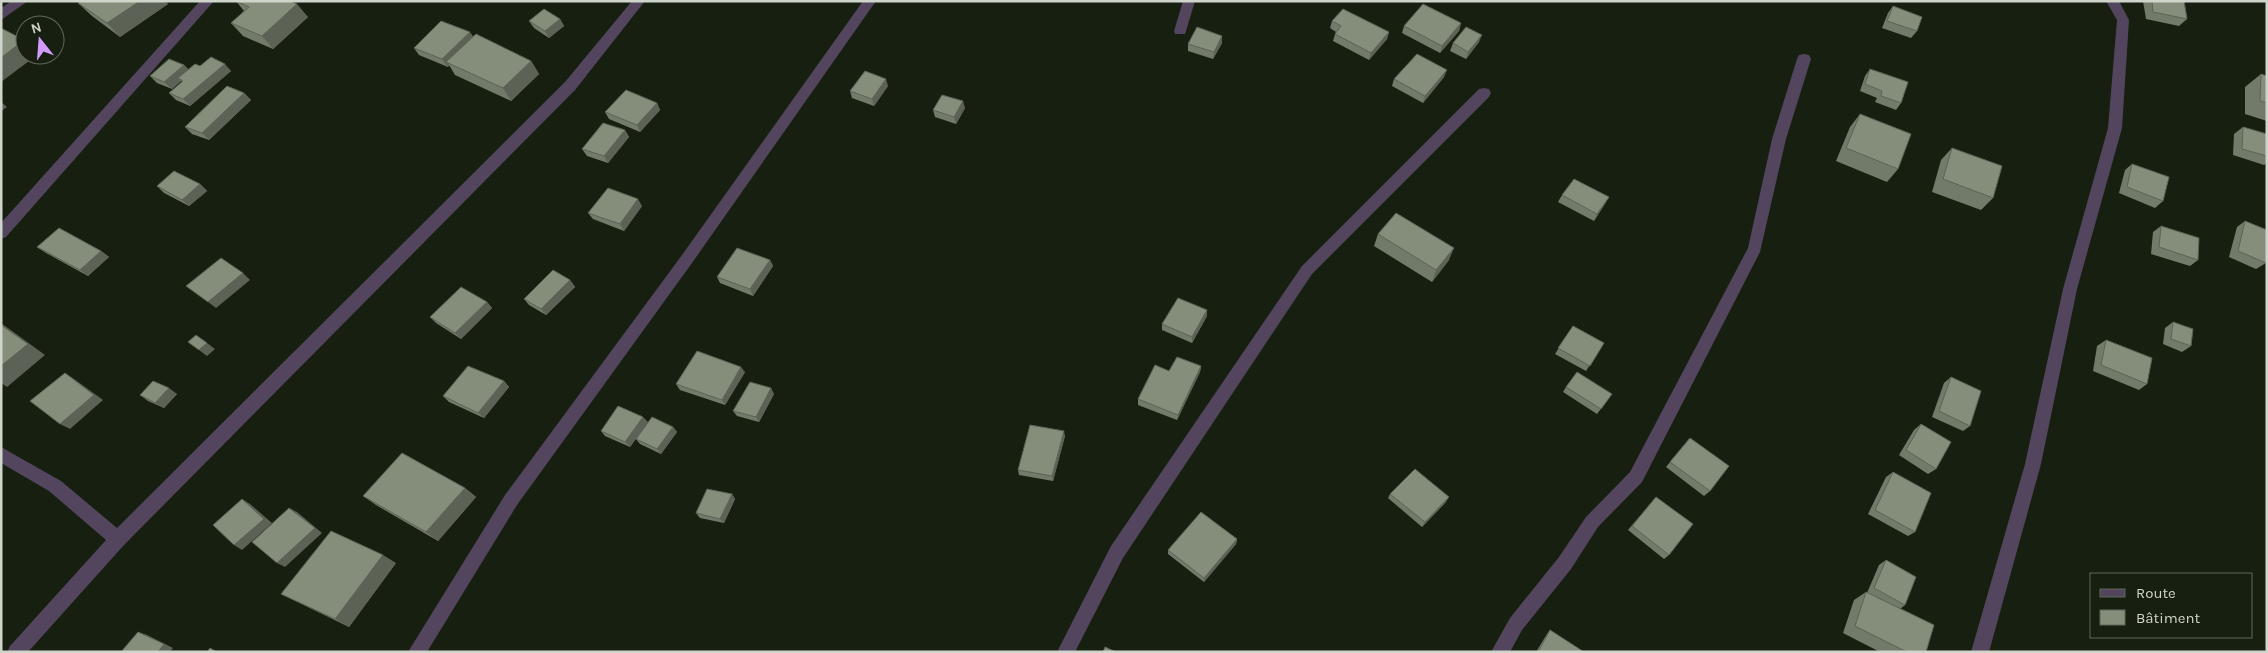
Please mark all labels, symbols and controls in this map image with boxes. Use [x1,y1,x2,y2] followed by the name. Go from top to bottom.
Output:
[15,15,65,65] north arrow
[29,18,44,38] text: N
[2090,573,2253,638] legend
[2136,584,2176,602] text: Route
[2136,609,2200,627] text: Bâtiment

